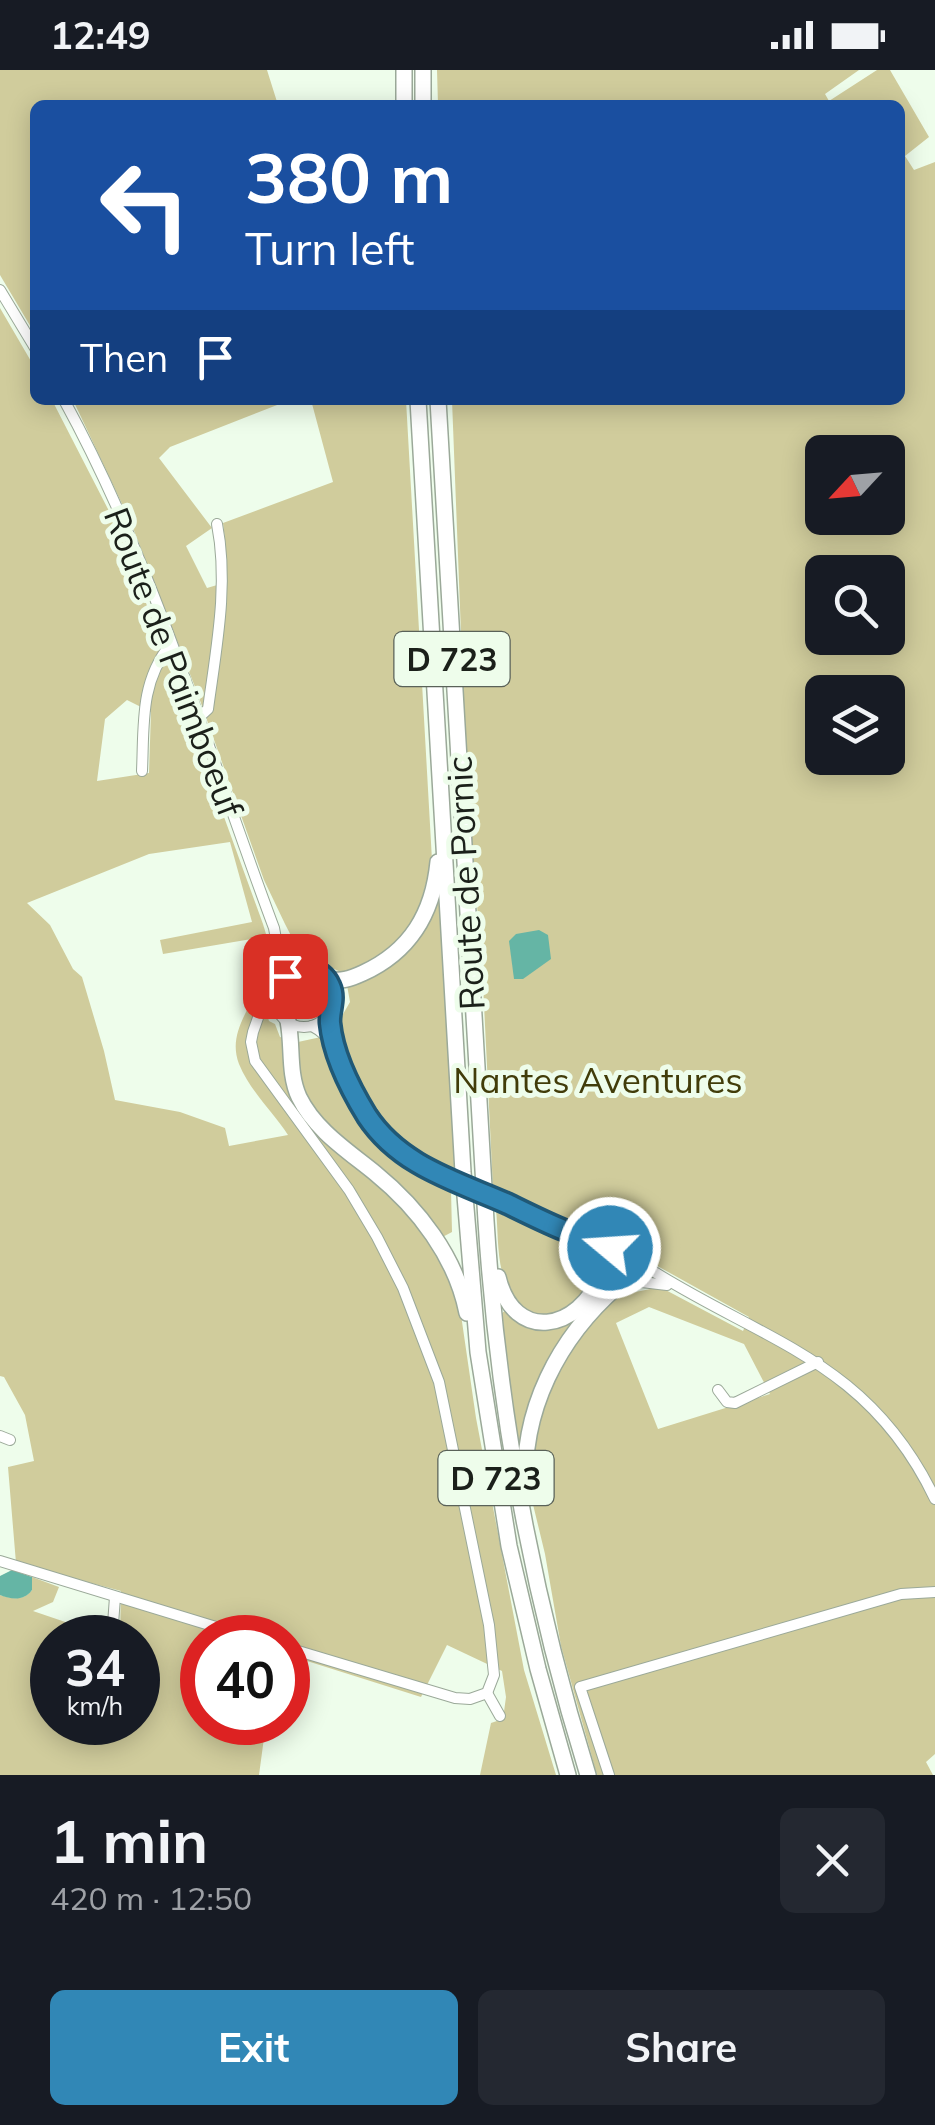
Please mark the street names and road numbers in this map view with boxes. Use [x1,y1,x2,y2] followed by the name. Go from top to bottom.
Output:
[95,501,254,824] street label: Route de Paimboeuf
[394,632,510,686] road number: D 723
[436,755,494,1011] street label: Route de Pornic
[438,1451,554,1505] road number: D 723

